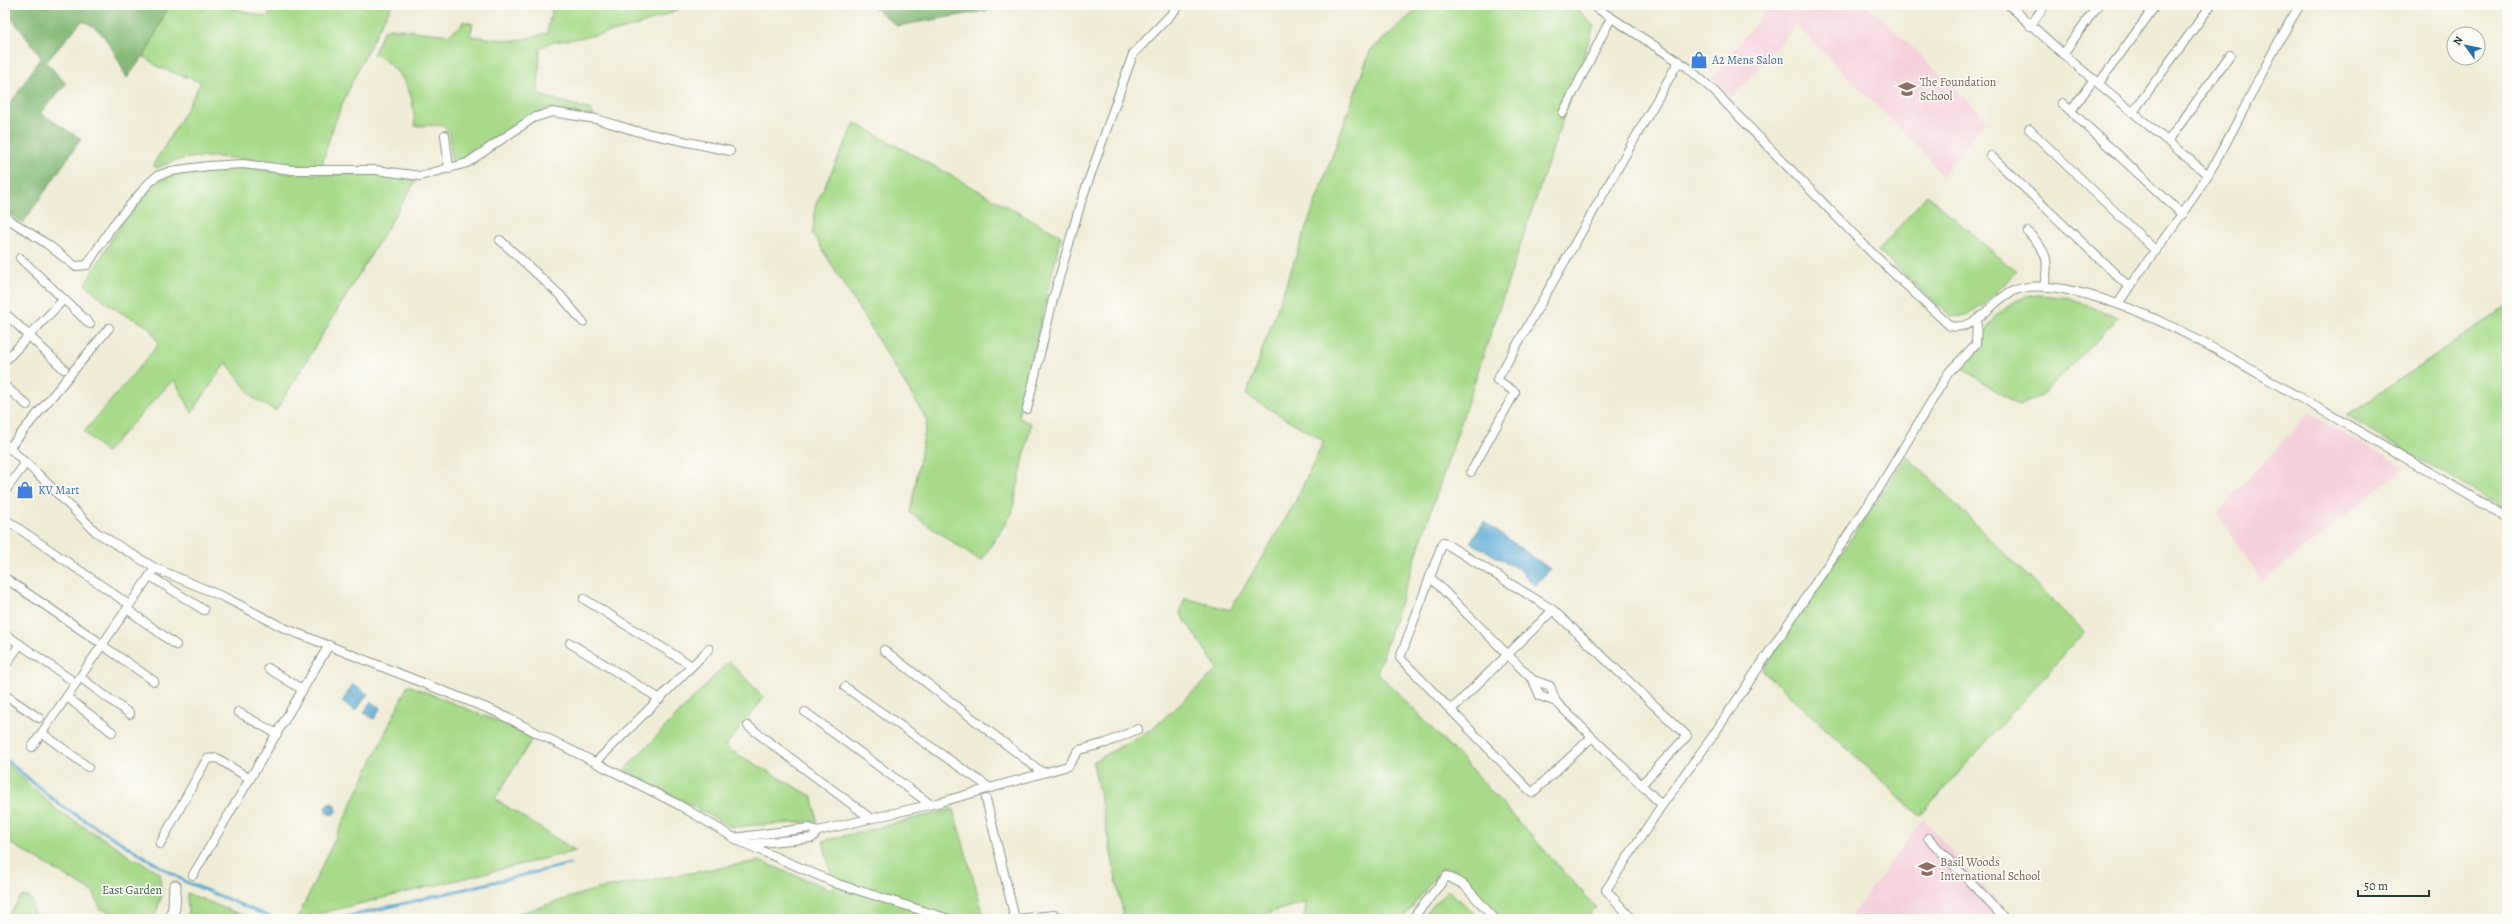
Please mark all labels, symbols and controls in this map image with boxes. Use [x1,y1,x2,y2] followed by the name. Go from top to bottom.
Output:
[2446,26,2486,66] north arrow
[2450,33,2467,48] text: N
[1689,50,1709,70] shop icon: A2 Mens Salon
[1711,52,1784,68] place label: A2 Mens Salon
[1920,74,1997,104] place label: The Foundation School
[1897,79,1917,99] school or university icon: The Foundation School
[15,480,35,500] shop icon: KV Mart
[38,482,79,498] place label: KV Mart
[1940,854,2040,884] place label: Basil Woods International School
[1917,859,1937,879] school or university icon: Basil Woods International School
[2358,872,2429,898] scale bar
[2364,878,2388,894] text: 50 m
[102,882,162,898] park label: East Garden

